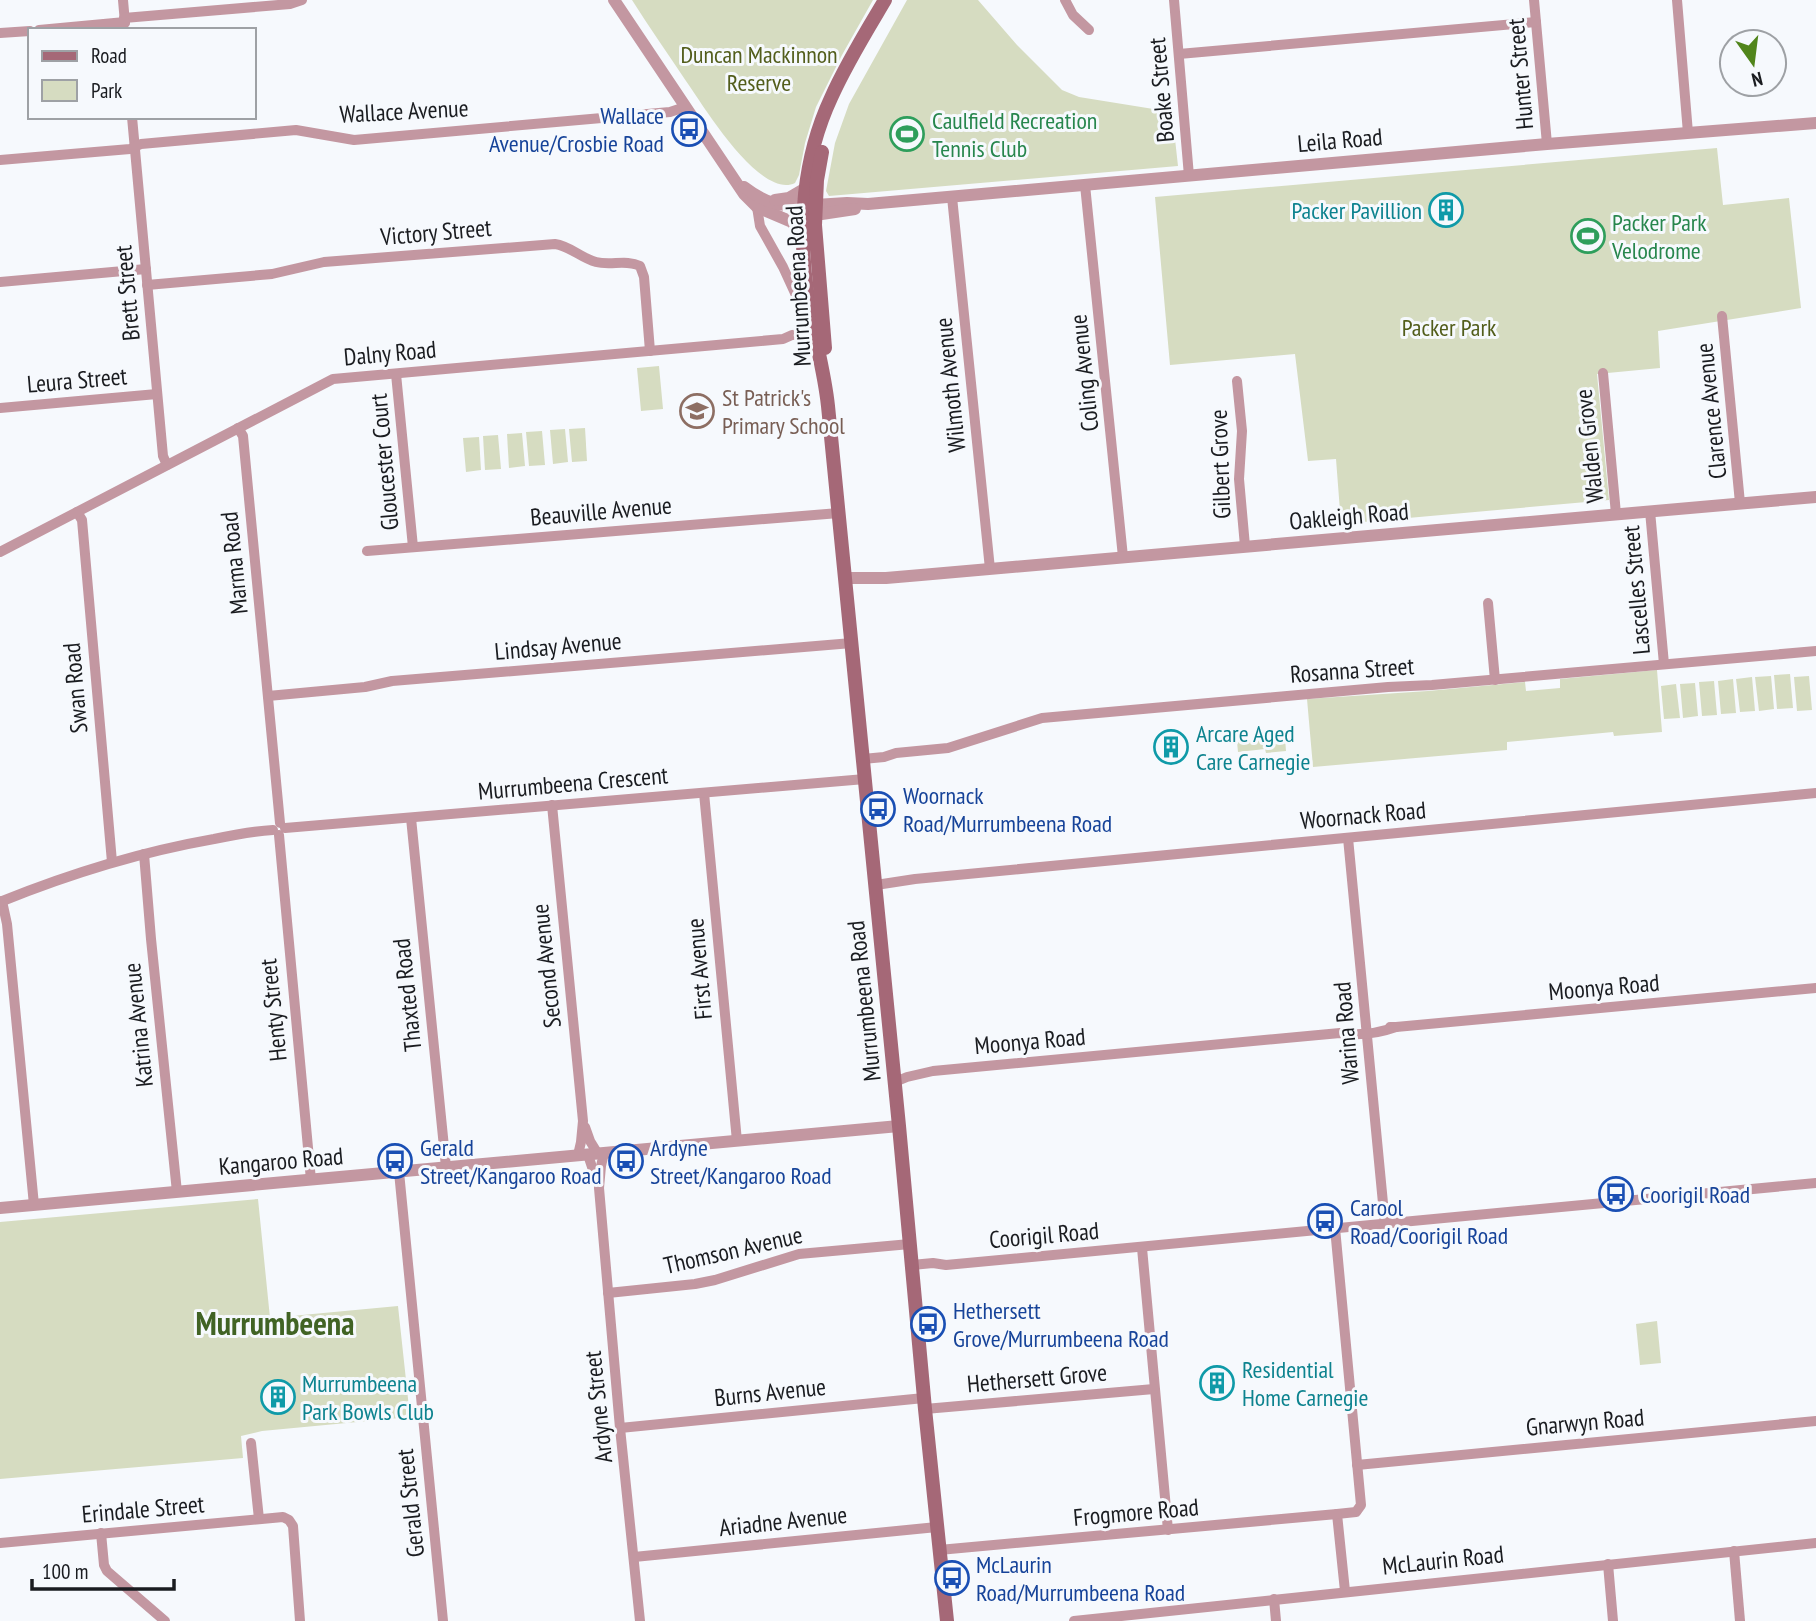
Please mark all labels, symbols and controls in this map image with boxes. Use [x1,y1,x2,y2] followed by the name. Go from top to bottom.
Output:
[1500,17,1540,131] street label: Hunter Street
[28,28,256,119] legend
[1718,28,1788,98] north arrow
[1141,36,1181,144] street label: Boake Street
[680,39,838,98] park label: Duncan Mackinnon Reserve
[91,42,127,69] text: Road
[1749,67,1765,92] text: N
[91,77,122,104] text: Park
[339,92,469,130] street label: Wallace Avenue
[489,100,664,159] place label: Wallace Avenue/Crosbie Road
[932,105,1097,164] place label: Caulfield Recreation Tennis Club
[670,110,708,148] bus stop icon: Wallace Avenue/Crosbie Road
[888,115,926,153] sports icon: Caulfield Recreation Tennis Club
[1296,121,1384,159] street label: Leila Road
[1427,191,1465,229] building icon: Packer Pavillion
[1291,195,1422,226] place label: Packer Pavillion
[778,205,818,367] street label: Murrumbeena Road
[1611,207,1707,266] place label: Packer Park Velodrome
[378,212,493,252] street label: Victory Street
[1569,217,1607,255] sports icon: Packer Park Velodrome
[107,244,147,342] street label: Brett Street
[1402,312,1497,343] park label: Packer Park
[1062,313,1106,433] street label: Coling Avenue
[928,316,972,454] street label: Wilmoth Avenue
[342,334,438,372] street label: Dalny Road
[1688,342,1734,480] street label: Clarence Avenue
[26,360,129,400] street label: Leura Street
[722,382,845,441] place label: St Patrick's Primary School
[1568,388,1610,504] street label: Walden Grove
[363,392,405,532] street label: Gloucester Court
[678,392,716,430] school or university icon: St Patrick's Primary School
[1203,409,1237,519] street label: Gilbert Grove
[529,489,673,533] street label: Beauville Avenue
[1288,495,1410,537] street label: Oakleigh Road
[213,510,255,616] street label: Marma Road
[1615,524,1657,656] street label: Lascelles Street
[493,625,623,667] street label: Lindsay Avenue
[56,642,94,734] street label: Swan Road
[1289,650,1415,690] street label: Rosanna Street
[1196,718,1310,777] place label: Arcare Aged Care Carnegie
[1152,728,1190,766] building icon: Arcare Aged Care Carnegie
[477,759,670,807] street label: Murrumbeena Crescent
[903,780,1112,839] place label: Woornack Road/Murrumbeena Road
[859,790,897,828] bus stop icon: Woornack Road/Murrumbeena Road
[1299,794,1427,836] street label: Woornack Road
[524,902,568,1030] street label: Second Avenue
[679,917,719,1021] street label: First Avenue
[840,919,888,1083] street label: Murrumbeena Road
[386,937,428,1053] street label: Thaxted Road
[252,957,294,1063] street label: Henty Street
[116,961,160,1089] street label: Katrina Avenue
[1547,967,1661,1007] street label: Moonya Road
[1326,980,1366,1086] street label: Warina Road
[973,1021,1087,1061] street label: Moonya Road
[420,1132,602,1191] place label: Gerald Street/Kangaroo Road
[650,1132,832,1191] place label: Ardyne Street/Kangaroo Road
[217,1140,345,1182] street label: Kangaroo Road
[376,1142,414,1180] bus stop icon: Gerald Street/Kangaroo Road
[607,1142,645,1180] bus stop icon: Ardyne Street/Kangaroo Road
[1597,1175,1635,1213] bus stop icon: Coorigil Road
[1640,1179,1750,1210] place label: Coorigil Road
[1350,1192,1508,1251] place label: Carool Road/Coorigil Road
[1306,1202,1344,1240] bus stop icon: Carool Road/Coorigil Road
[988,1215,1100,1255] street label: Coorigil Road
[661,1219,805,1281] street label: Thomson Avenue
[953,1295,1169,1354] place label: Hethersett Grove/Murrumbeena Road
[196,1302,354,1344] district label: Murrumbeena
[909,1305,947,1343] bus stop icon: Hethersett Grove/Murrumbeena Road
[577,1349,619,1465] street label: Ardyne Street
[1242,1354,1368,1413] place label: Residential Home Carnegie
[966,1356,1108,1400] street label: Hethersett Grove
[1198,1364,1236,1402] building icon: Residential Home Carnegie
[302,1368,434,1427] place label: Murrumbeena Park Bowls Club
[713,1371,827,1413] street label: Burns Avenue
[259,1378,297,1416] building icon: Murrumbeena Park Bowls Club
[1525,1401,1645,1443] street label: Gnarwyn Road
[389,1447,431,1559] street label: Gerald Street
[80,1488,206,1530] street label: Erindale Street
[1072,1491,1200,1533] street label: Frogmore Road
[717,1499,849,1543] street label: Ariadne Avenue
[1381,1538,1505,1582] street label: McLaurin Road
[32,1548,173,1592] scale bar
[976,1549,1185,1608] place label: McLaurin Road/Murrumbeena Road
[42,1558,88,1585] text: 100 m
[933,1559,971,1597] bus stop icon: McLaurin Road/Murrumbeena Road

